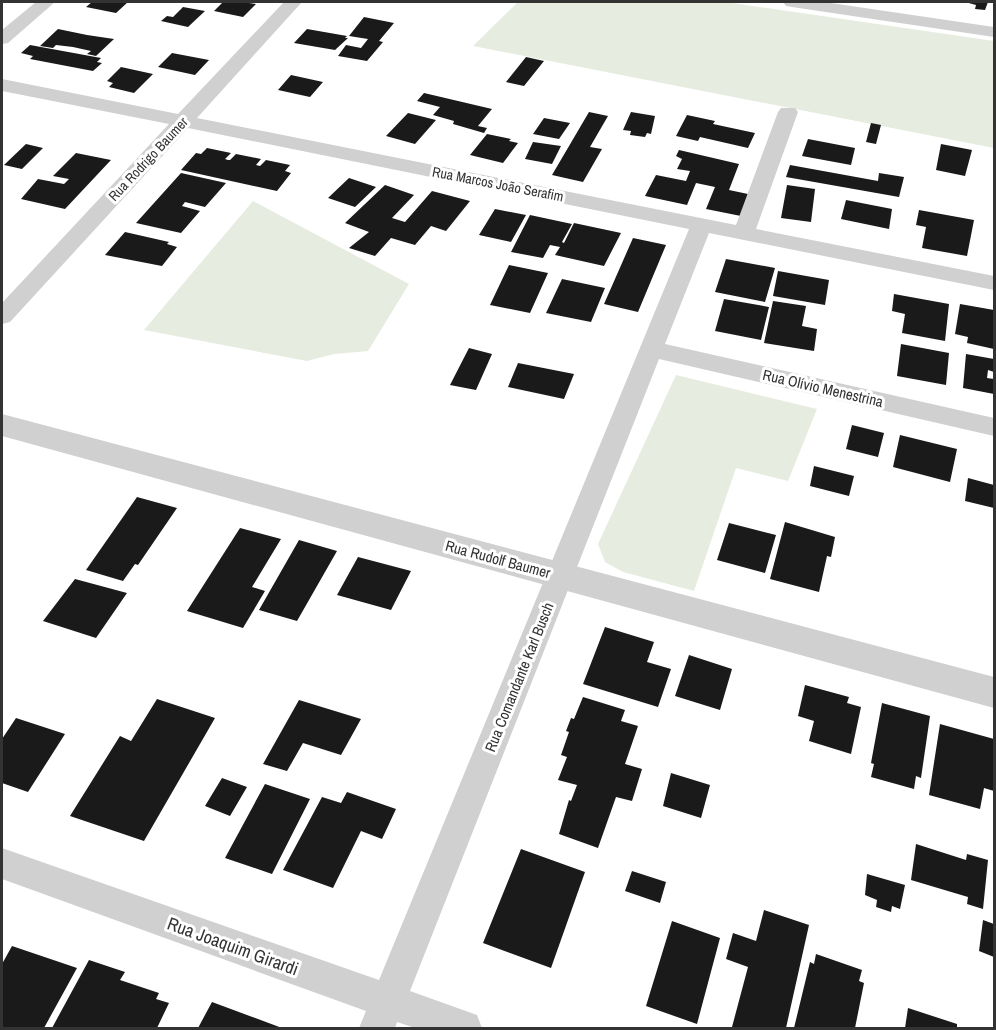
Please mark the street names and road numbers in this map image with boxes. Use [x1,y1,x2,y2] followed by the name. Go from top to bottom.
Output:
[104,113,192,205] street label: Rua Rodrigo Baumer
[431,162,565,206] street label: Rua Marcos João Serafim
[761,364,885,412] street label: Rua Olívio Menestrina
[443,535,553,583] street label: Rua Rudolf Baumer
[479,599,559,755] street label: Rua Comandante Karl Busch
[164,911,302,981] street label: Rua Joaquim Girardi

